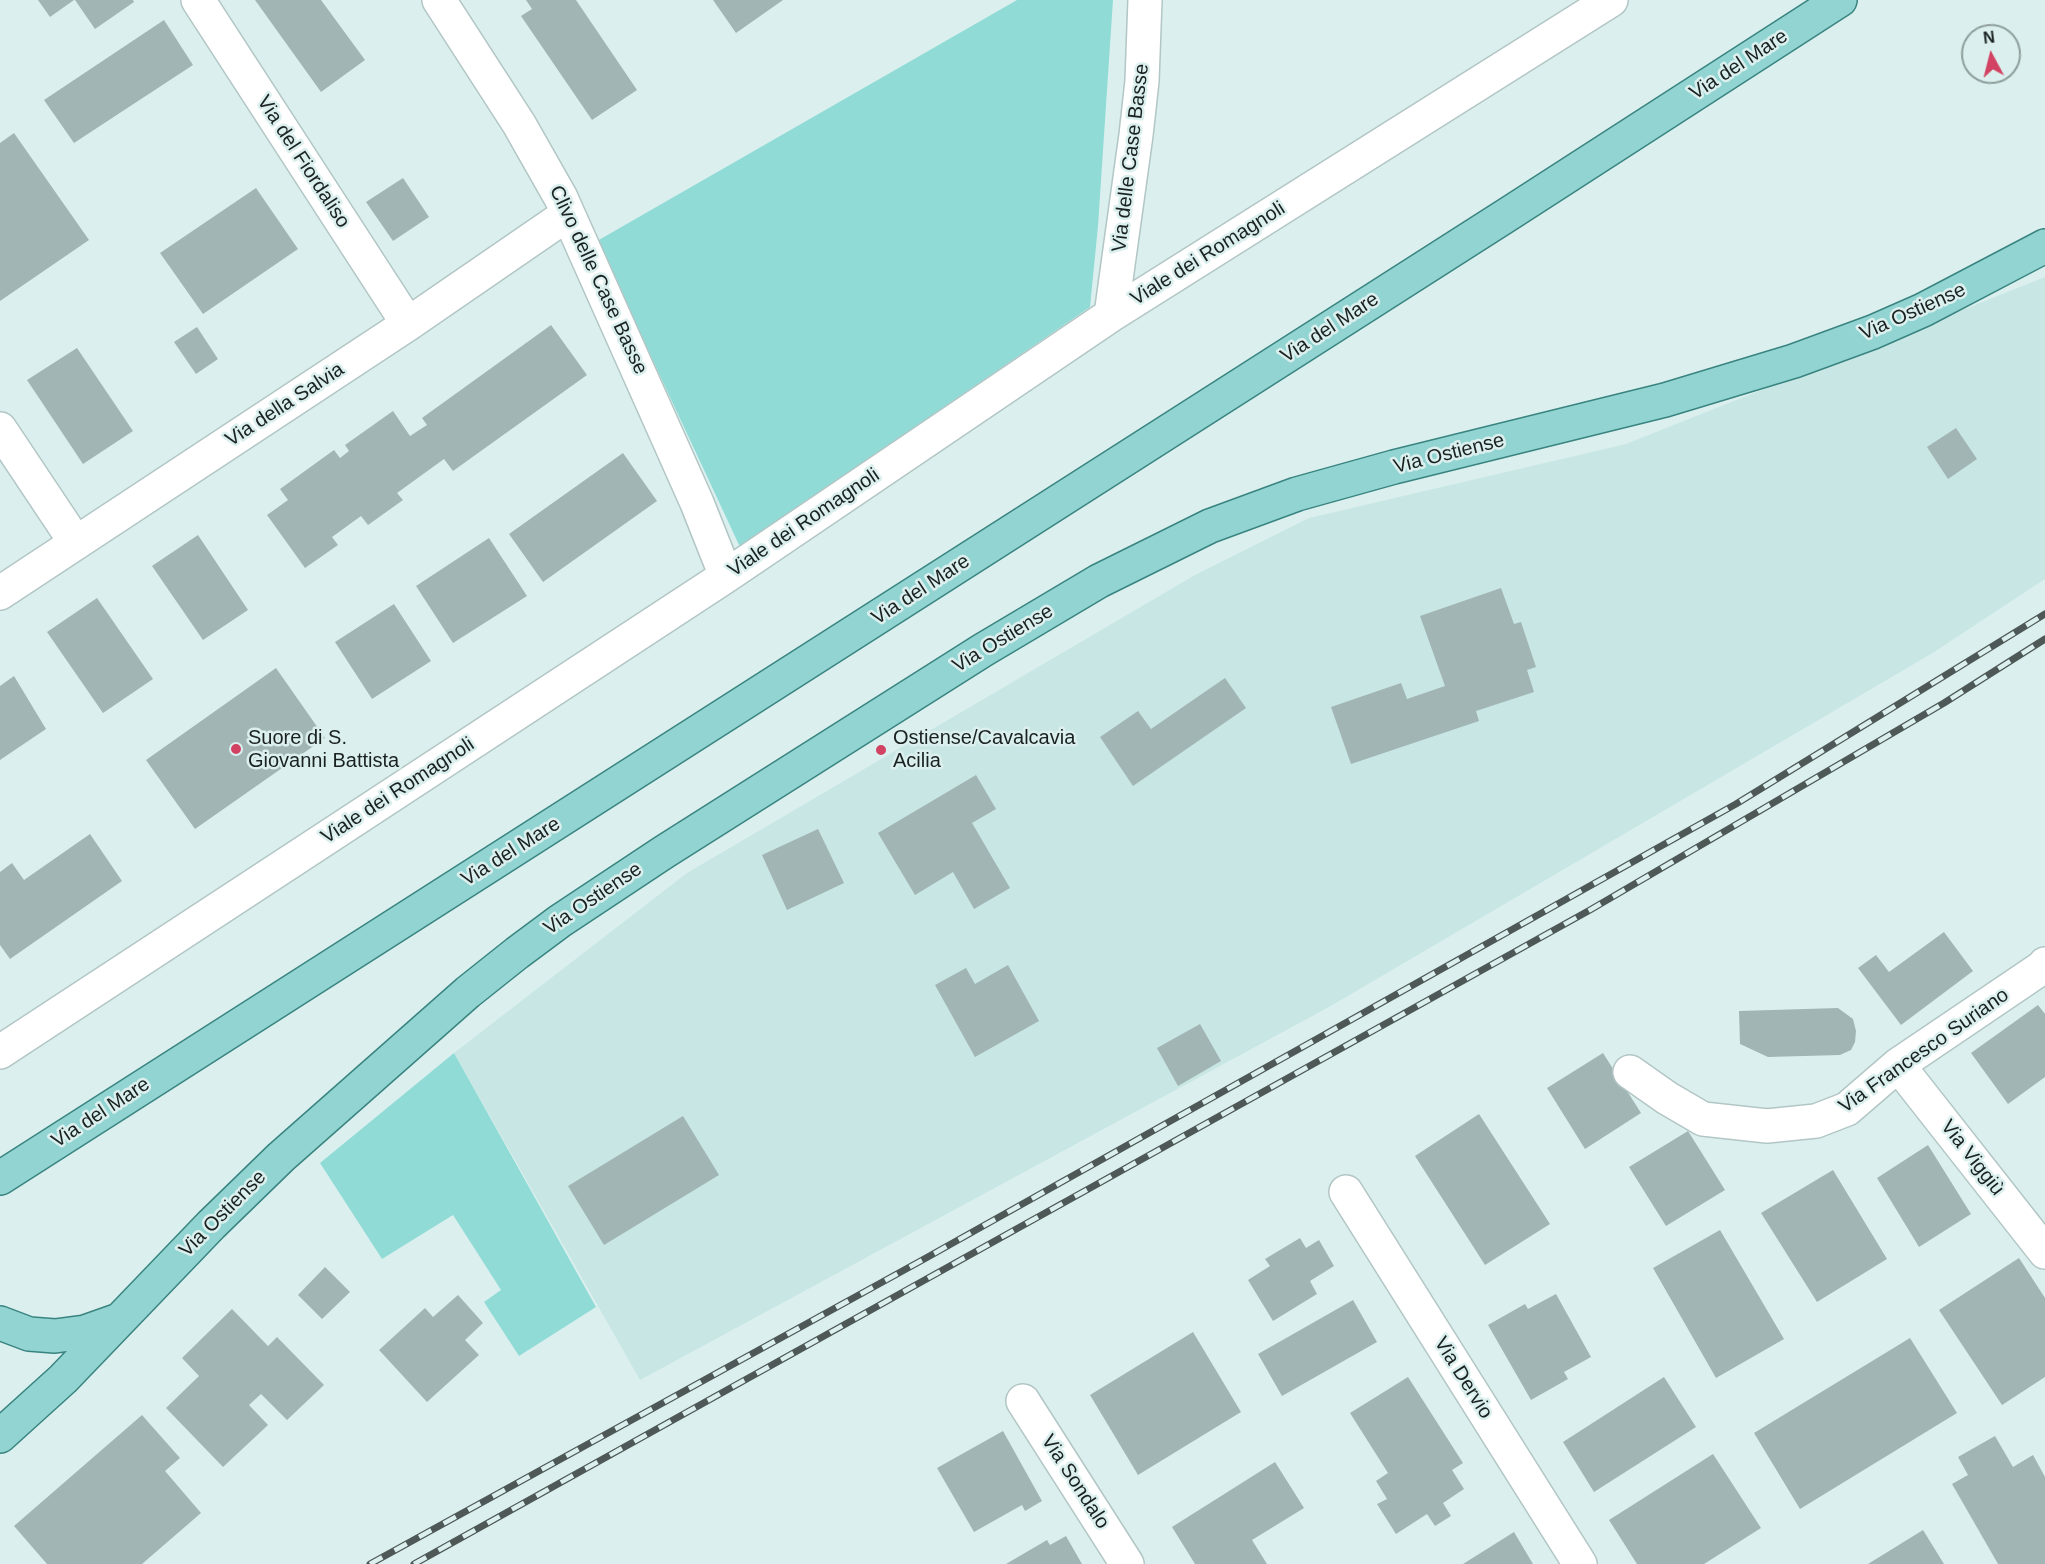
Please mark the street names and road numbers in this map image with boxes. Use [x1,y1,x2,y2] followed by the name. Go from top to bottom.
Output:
[1686,24,1792,106] street label: Via del Mare
[1108,62,1154,254] street label: Via delle Case Basse
[251,91,355,233] street label: Via del Fiordaliso
[544,182,652,378] street label: Clivo delle Case Basse
[1126,197,1290,311] street label: Viale dei Romagnoli
[1856,278,1970,346] street label: Via Ostiense
[1277,287,1383,369] street label: Via del Mare
[221,358,349,452] street label: Via della Salvia
[1391,429,1507,479] street label: Via Ostiense
[724,463,884,583] street label: Viale dei Romagnoli
[868,549,974,631] street label: Via del Mare
[948,600,1058,678] street label: Via Ostiense
[317,733,479,849] street label: Viale dei Romagnoli
[457,812,565,892] street label: Via del Mare
[539,857,647,941] street label: Via Ostiense
[1834,983,2014,1119] street label: Via Francesco Suriano
[48,1072,154,1154] street label: Via del Mare
[1935,1115,2009,1201] street label: Via Viggiù
[175,1166,271,1262] street label: Via Ostiense
[1428,1333,1498,1423] street label: Via Dervio
[1036,1430,1114,1534] street label: Via Sondalo

